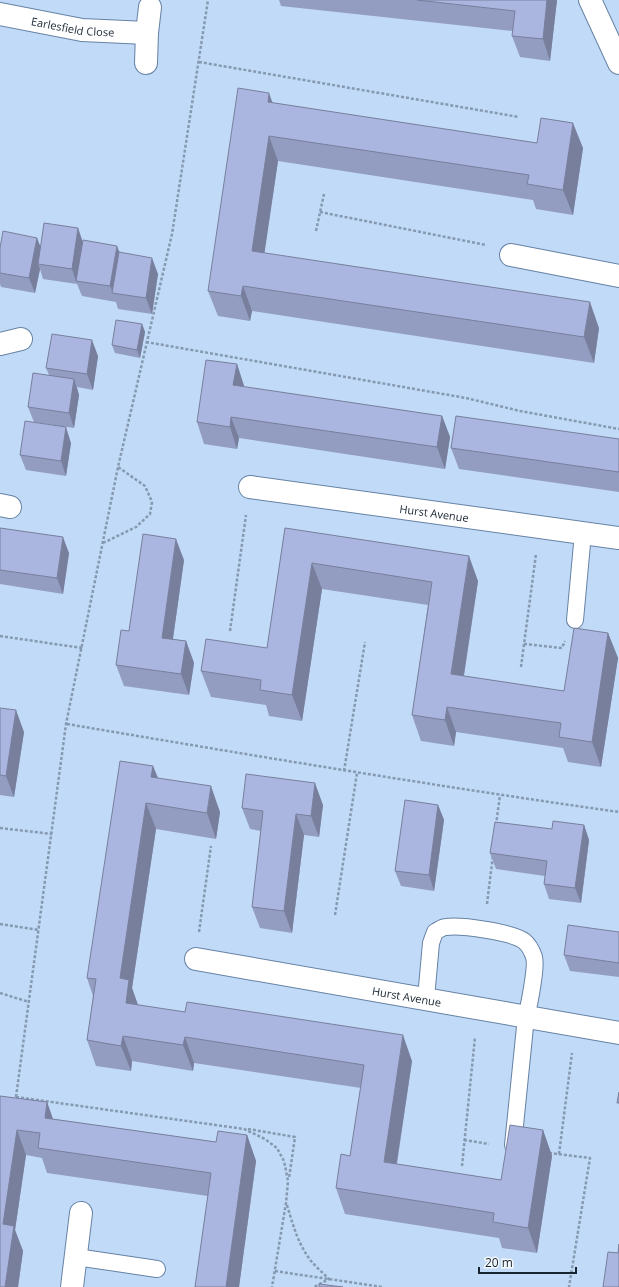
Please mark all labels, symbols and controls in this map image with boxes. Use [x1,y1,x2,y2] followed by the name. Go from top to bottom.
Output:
[30,13,115,39] street label: Earlesfield Close
[399,500,470,525] street label: Hurst Avenue
[371,982,442,1009] street label: Hurst Avenue
[479,1249,576,1275] scale bar
[485,1254,513,1271] text: 20 m

